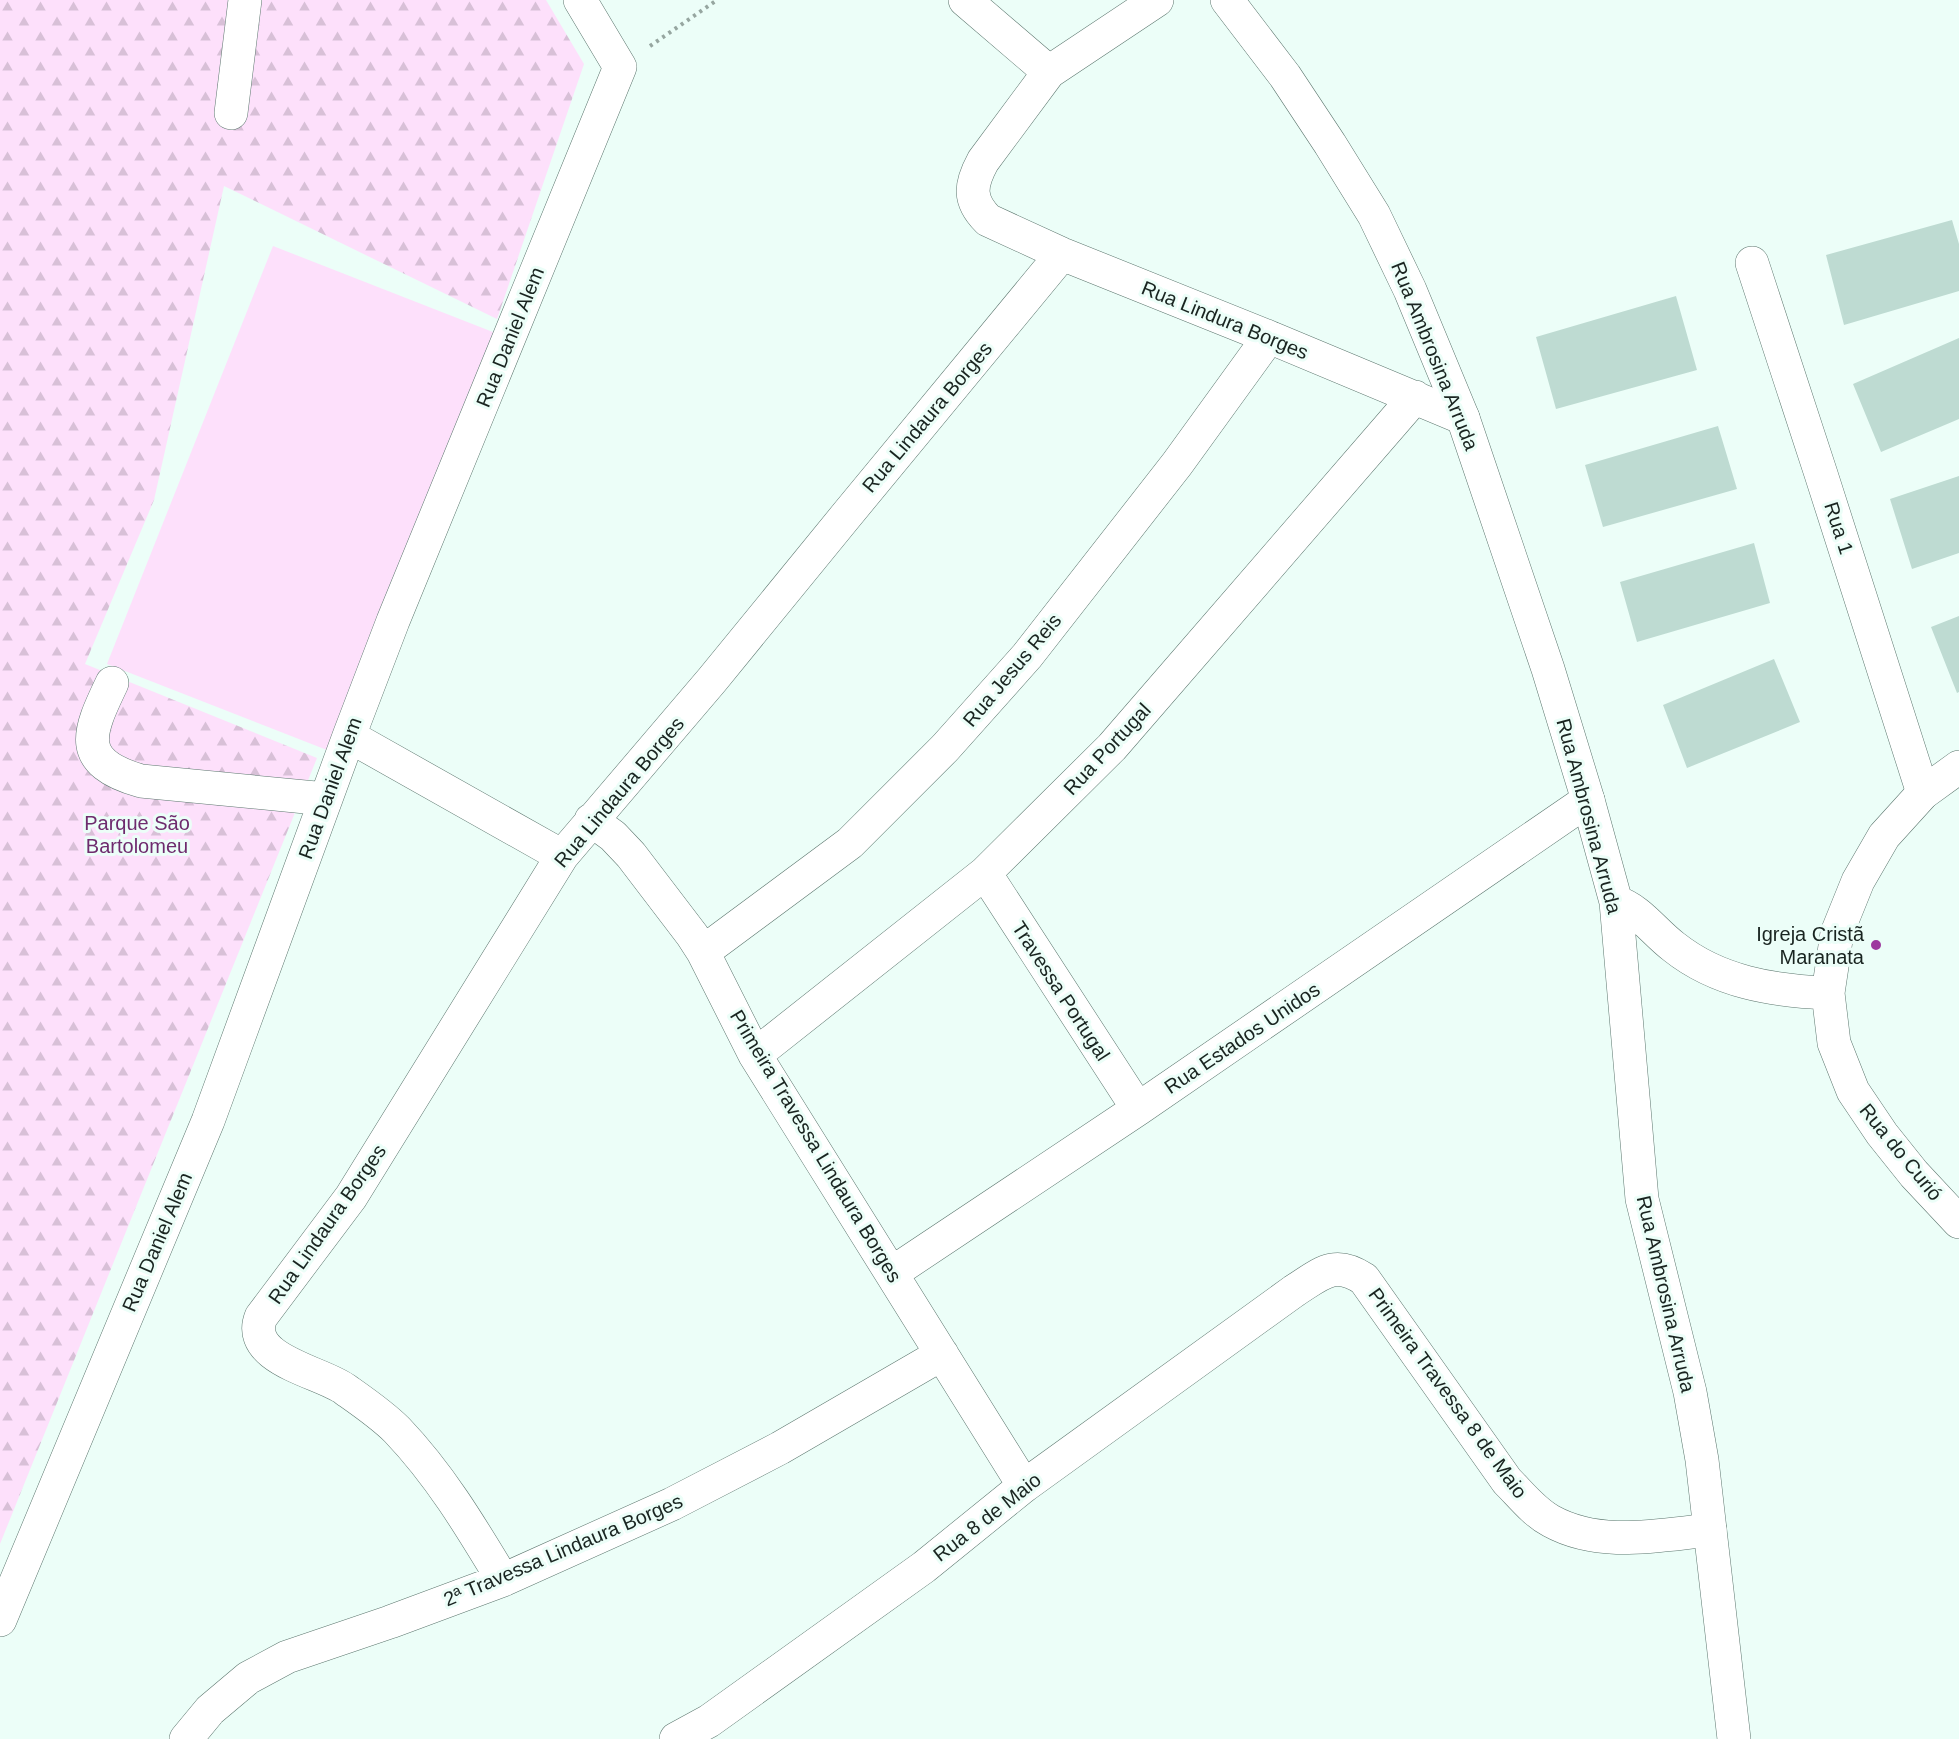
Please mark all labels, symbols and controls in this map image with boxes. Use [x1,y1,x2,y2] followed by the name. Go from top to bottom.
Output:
[1387,259,1483,454] street label: Rua Ambrosina Arruda
[472,264,548,410] street label: Rua Daniel Alem
[1138,276,1312,364] street label: Rua Lindura Borges
[858,338,996,496] street label: Rua Lindaura Borges
[1820,499,1858,557] street label: Rua 1
[959,609,1065,731] street label: Rua Jesus Reis
[1059,699,1155,799] street label: Rua Portugal
[550,713,688,871] street label: Rua Lindaura Borges
[294,714,366,862] street label: Rua Daniel Alem
[1552,716,1626,917] street label: Rua Ambrosina Arruda
[84,812,190,857] park label: Parque São Bartolomeu
[1008,917,1114,1065] street label: Travessa Portugal
[1756,923,1865,968] place label: Igreja Cristã Maranata
[1869,938,1883,952] marker: Igreja Cristã Maranata
[1160,978,1324,1098] street label: Rua Estados Unidos
[726,1006,906,1286] street label: Primeira Travessa Lindaura Borges
[1855,1099,1947,1205] street label: Rua do Curió
[264,1140,390,1308] street label: Rua Lindaura Borges
[118,1169,196,1315] street label: Rua Daniel Alem
[1633,1193,1700,1395] street label: Rua Ambrosina Arruda
[1364,1284,1532,1502] street label: Primeira Travessa 8 de Maio
[929,1468,1045,1566] street label: Rua 8 de Maio
[440,1490,686,1610] street label: 2ª Travessa Lindaura Borges

